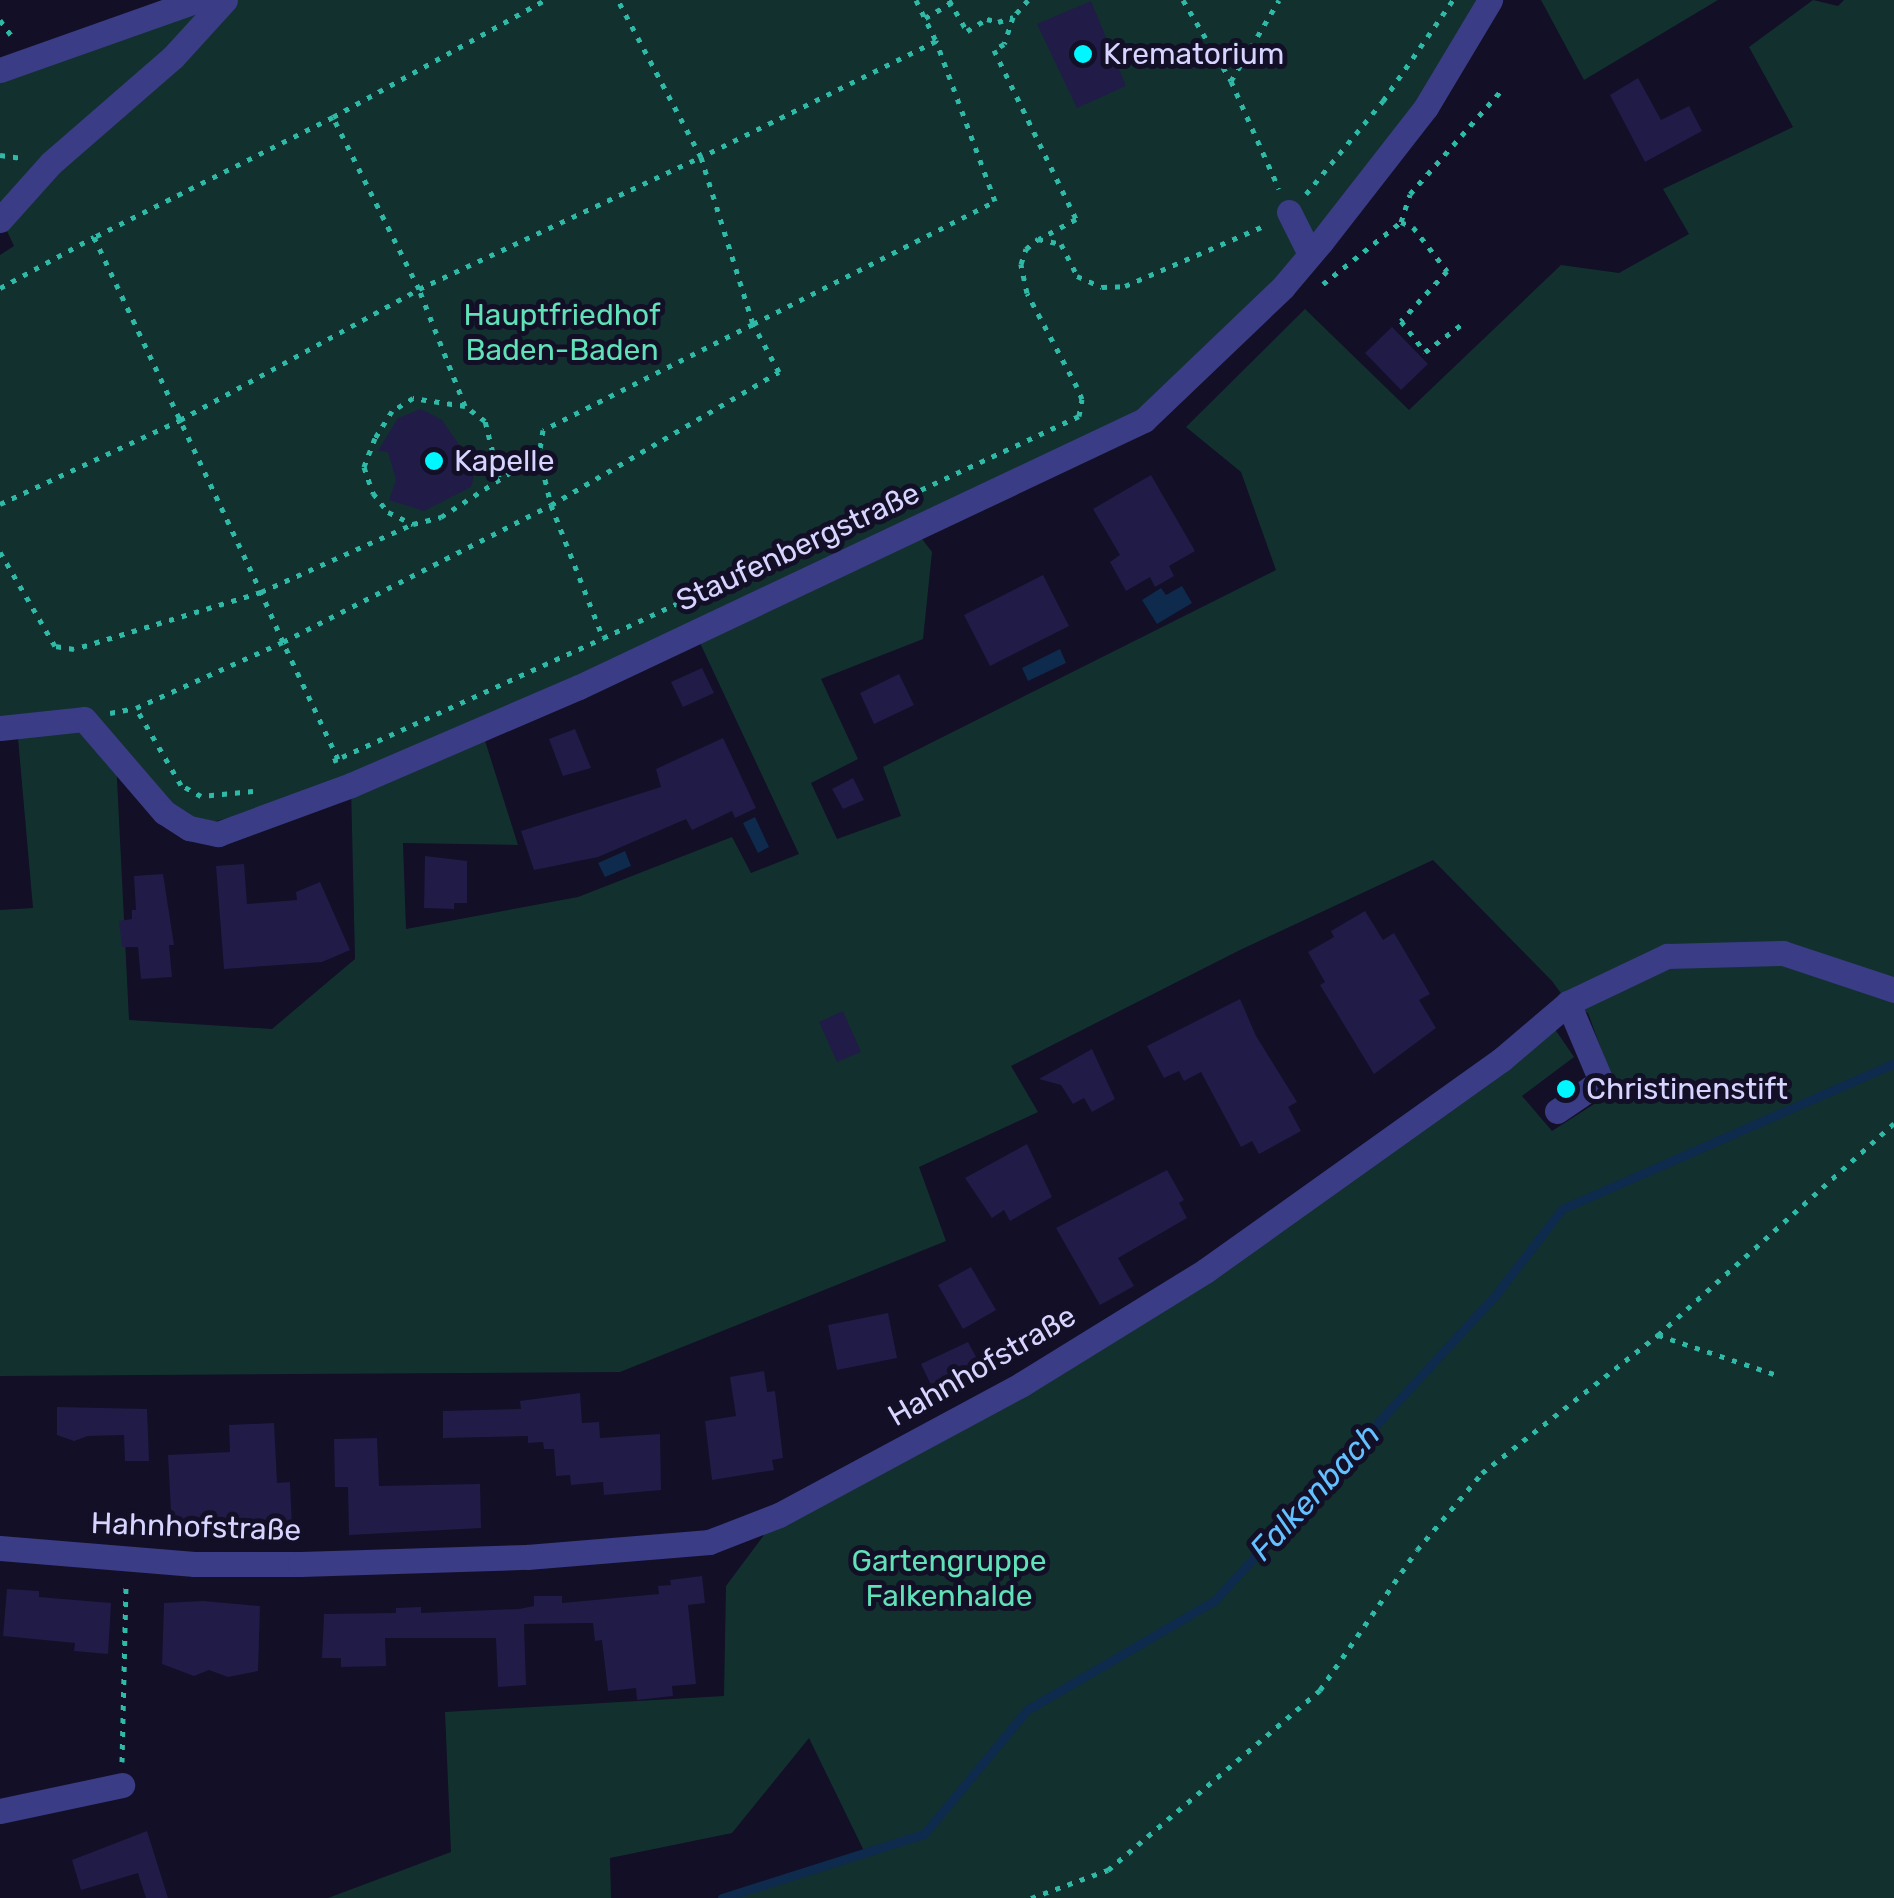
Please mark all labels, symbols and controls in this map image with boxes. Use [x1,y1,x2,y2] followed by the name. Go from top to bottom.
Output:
[1103,36,1284,72] place label: Krematorium
[1072,43,1094,65] marker: Krematorium
[463,297,661,368] park label: Hauptfriedhof Baden-Baden
[454,443,554,479] place label: Kapelle
[423,450,445,472] marker: Kapelle
[671,475,925,619] street label: Staufenbergstraße
[1586,1071,1788,1107] place label: Christinenstift
[1555,1078,1577,1100] marker: Christinenstift
[882,1298,1082,1434] street label: Hahnhofstraße
[1242,1416,1388,1568] water label: Falkenbach
[90,1505,302,1549] street label: Hahnhofstraße
[851,1543,1047,1614] park label: Gartengruppe Falkenhalde

